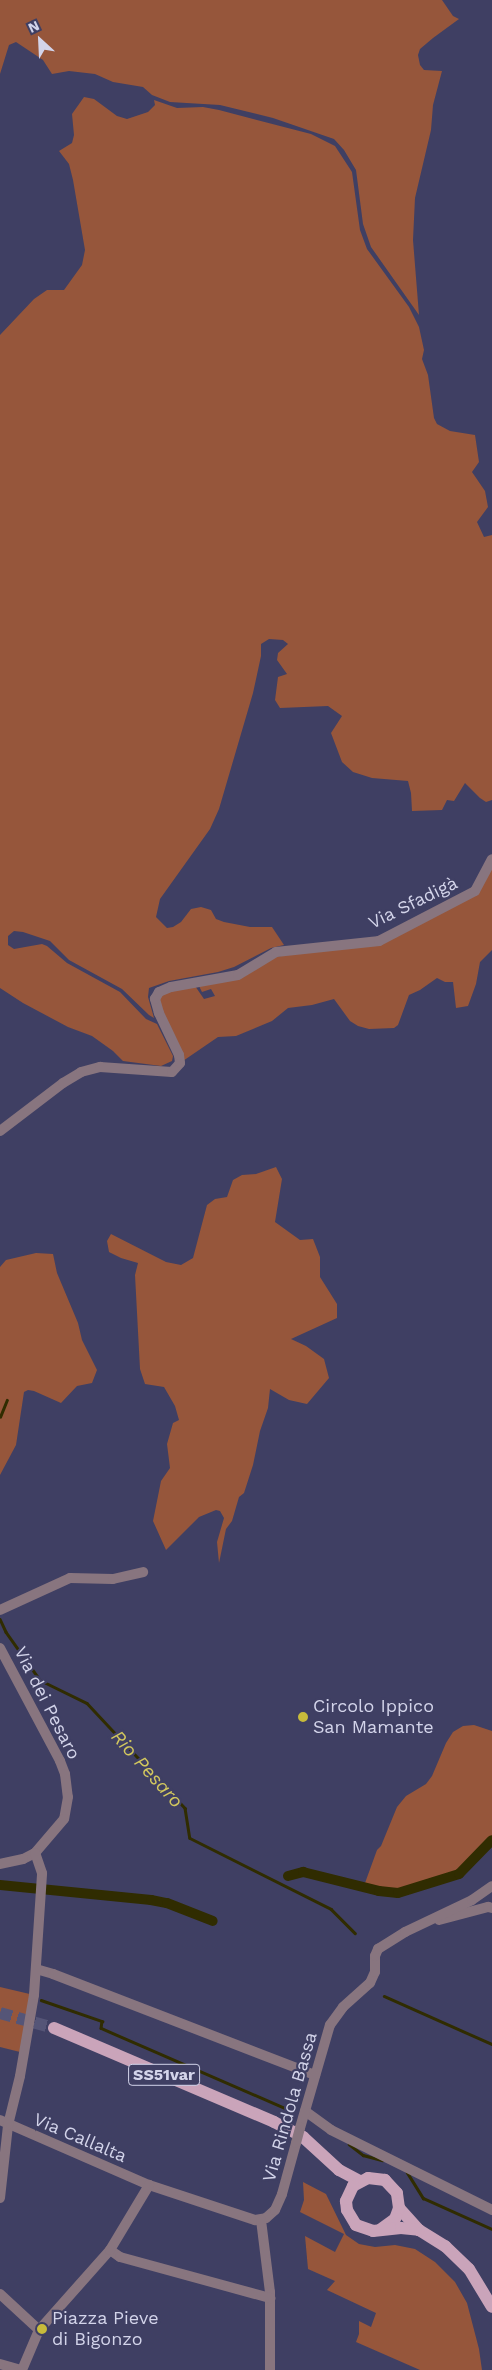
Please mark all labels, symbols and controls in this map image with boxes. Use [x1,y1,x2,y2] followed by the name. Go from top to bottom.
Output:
[15,15,65,65] north arrow
[26,17,42,36] text: N
[365,872,461,934] street label: Via Sfadigà
[9,1643,85,1763] street label: Via dei Pesaro
[313,1696,434,1738] place label: Circolo Ippico San Mamante
[297,1711,309,1723] marker: Circolo Ippico San Mamante
[106,1726,188,1812] water label: Rio Pesaro
[258,2029,322,2185] street label: Via Rindola Bassa
[128,2062,200,2088] road number: SS51var
[30,2109,130,2167] street label: Via Callalta
[52,2308,159,2350] place label: Piazza Pieve di Bigonzo
[36,2323,48,2335] marker: Piazza Pieve di Bigonzo

